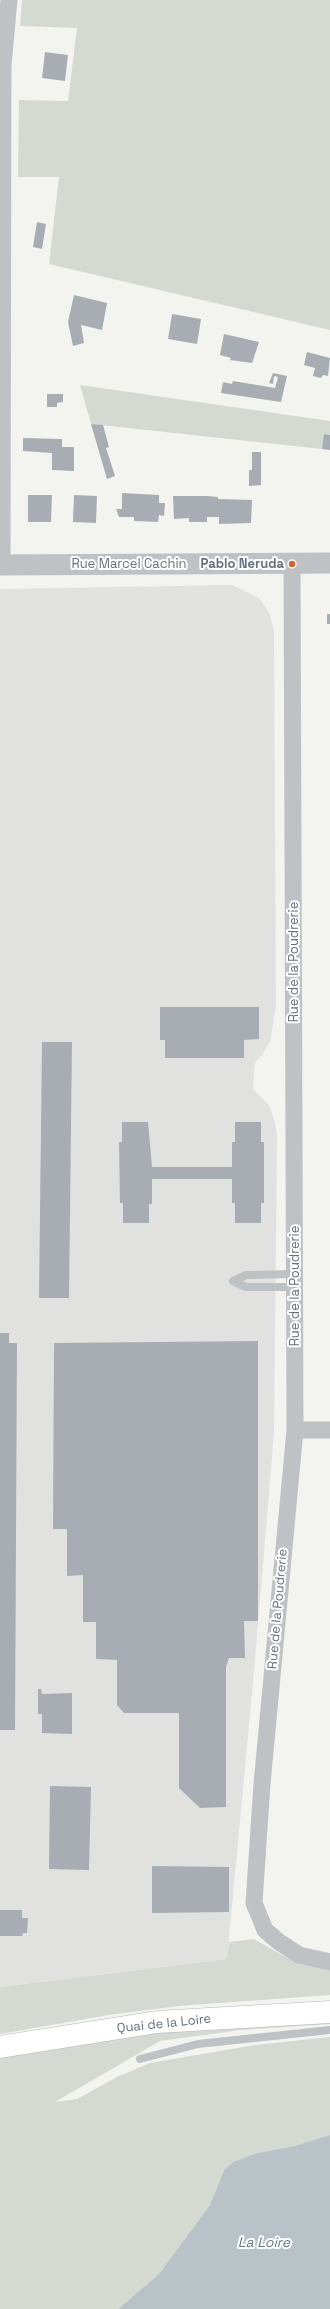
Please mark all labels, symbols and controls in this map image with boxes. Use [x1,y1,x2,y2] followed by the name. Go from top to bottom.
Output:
[71,556,187,572] street label: Rue Marcel Cachin
[201,556,284,572] place label: Pablo Neruda
[287,559,297,569] marker: Pablo Neruda
[286,902,302,1022] street label: Rue de la Poudrerie
[287,1226,303,1346] street label: Rue de la Poudrerie
[265,1548,291,1670] street label: Rue de la Poudrerie
[116,2011,212,2037] street label: Quai de la Loire
[238,2235,290,2251] water label: La Loire

